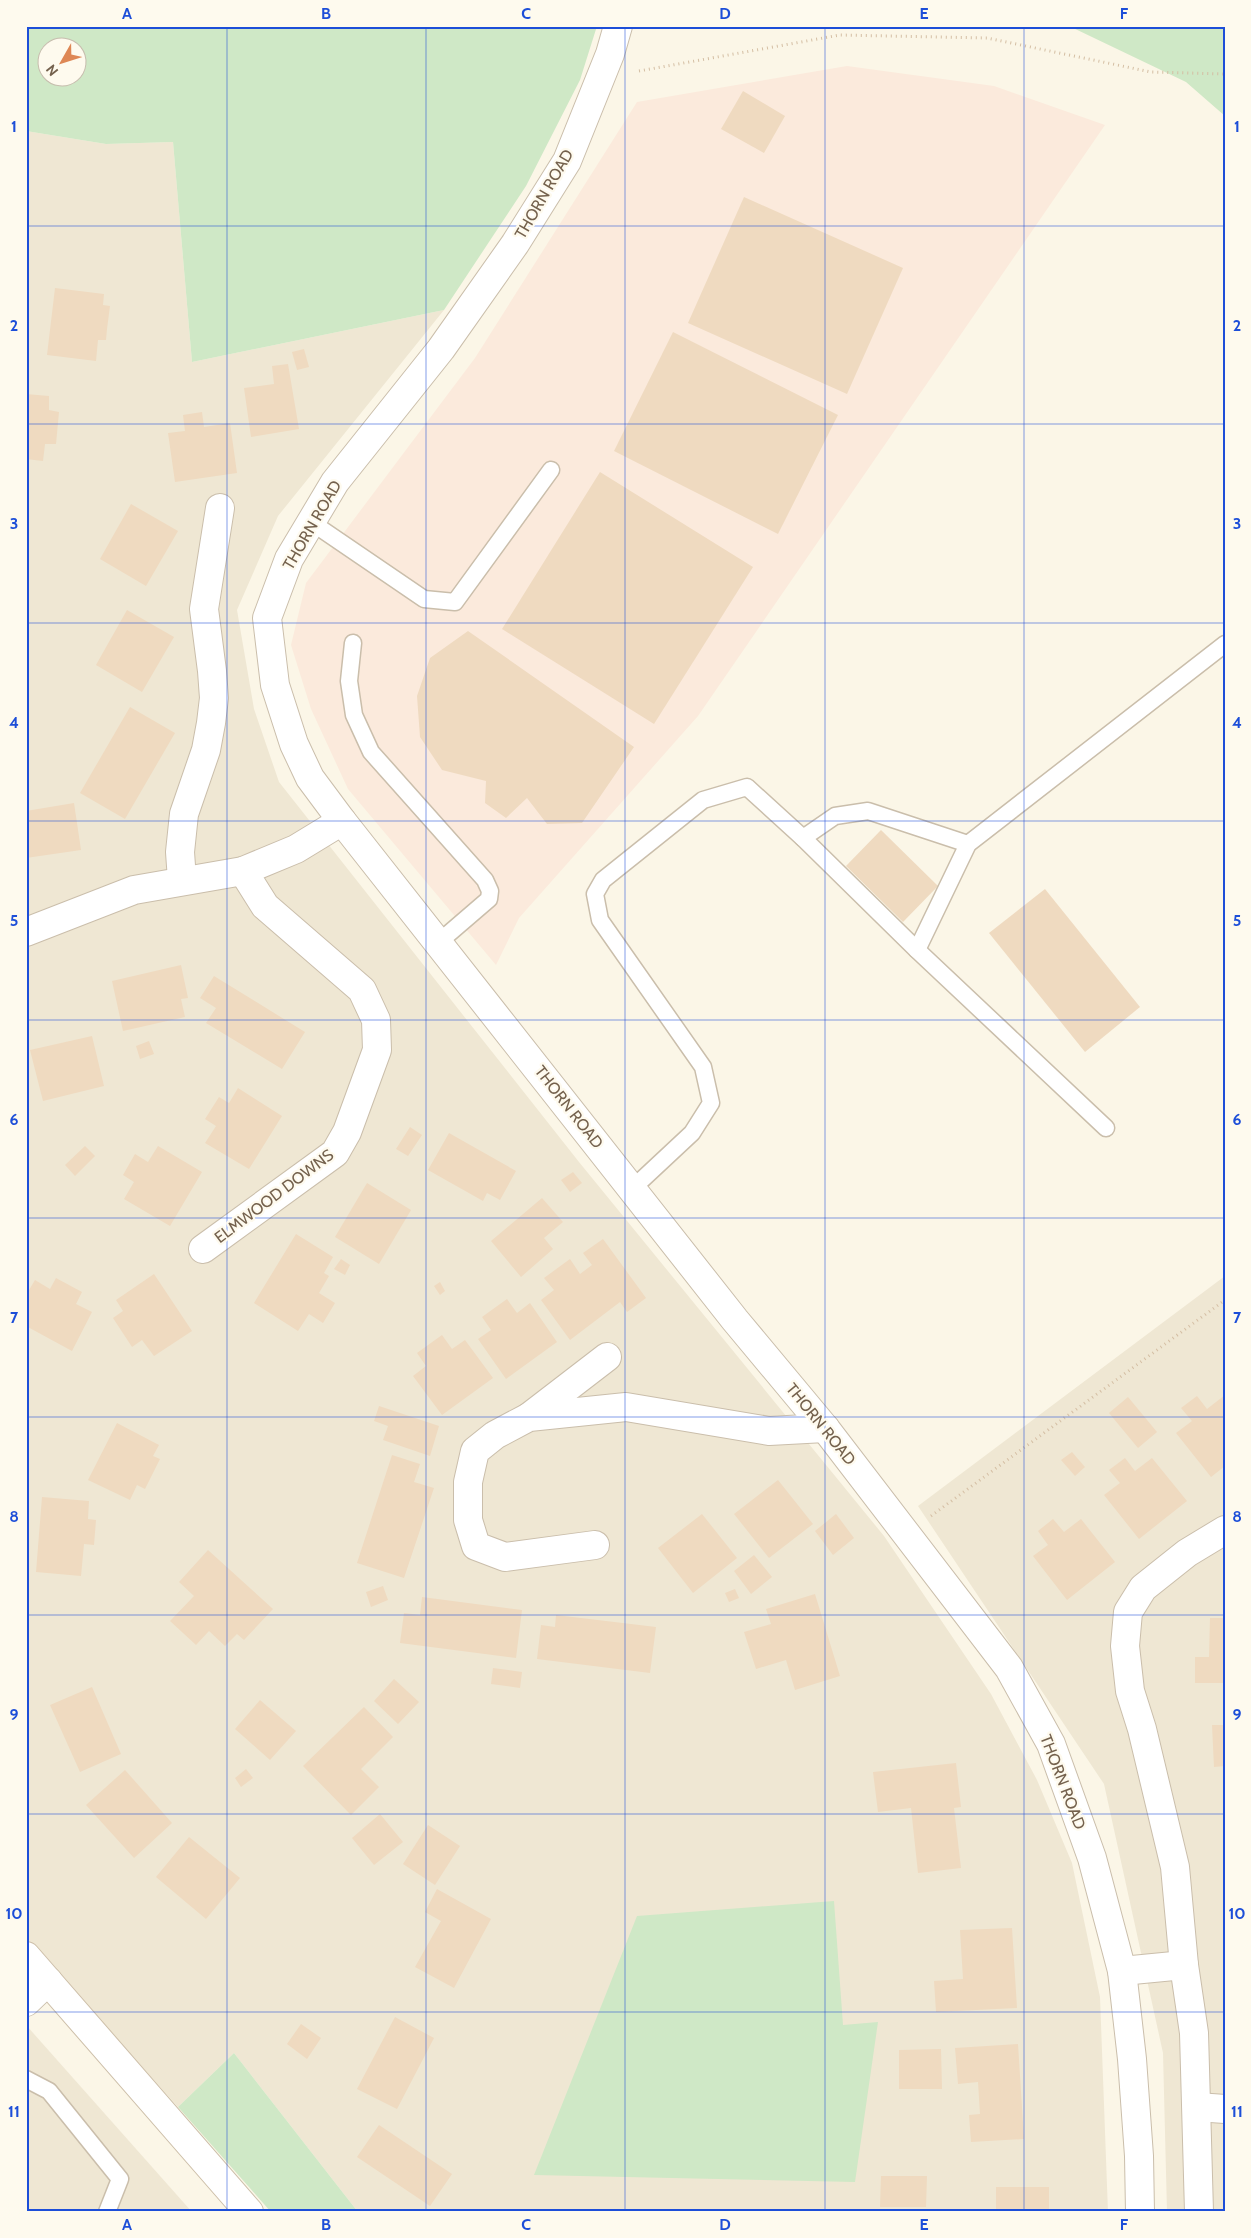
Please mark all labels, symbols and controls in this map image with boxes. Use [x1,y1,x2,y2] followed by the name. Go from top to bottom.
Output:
[122,4,132,23] text: A
[321,4,331,23] text: B
[521,4,531,23] text: C
[719,4,731,23] text: D
[919,4,929,23] text: E
[1120,4,1129,23] text: F
[38,38,88,88] north arrow
[42,61,62,80] text: N
[11,117,17,136] text: 1
[1234,117,1240,136] text: 1
[511,146,577,242] street label: THORN ROAD
[10,316,18,335] text: 2
[1233,316,1241,335] text: 2
[279,477,345,573] street label: THORN ROAD
[10,514,18,533] text: 3
[1233,514,1241,533] text: 3
[9,713,19,732] text: 4
[1232,713,1242,732] text: 4
[10,911,18,930] text: 5
[1233,911,1241,930] text: 5
[531,1062,607,1152] street label: THORN ROAD
[10,1110,19,1129] text: 6
[1233,1110,1242,1129] text: 6
[211,1145,337,1247] street label: ELMWOOD DOWNS
[10,1308,19,1327] text: 7
[1233,1308,1242,1327] text: 7
[782,1379,860,1469] street label: THORN ROAD
[9,1507,19,1526] text: 8
[1232,1507,1242,1526] text: 8
[10,1705,19,1724] text: 9
[1233,1705,1242,1724] text: 9
[1036,1732,1090,1832] street label: THORN ROAD
[5,1904,23,1923] text: 10
[1228,1904,1246,1923] text: 10
[8,2102,20,2121] text: 11
[1231,2102,1243,2121] text: 11
[122,2215,132,2234] text: A
[321,2215,331,2234] text: B
[521,2215,531,2234] text: C
[719,2215,731,2234] text: D
[919,2215,929,2234] text: E
[1120,2215,1129,2234] text: F

